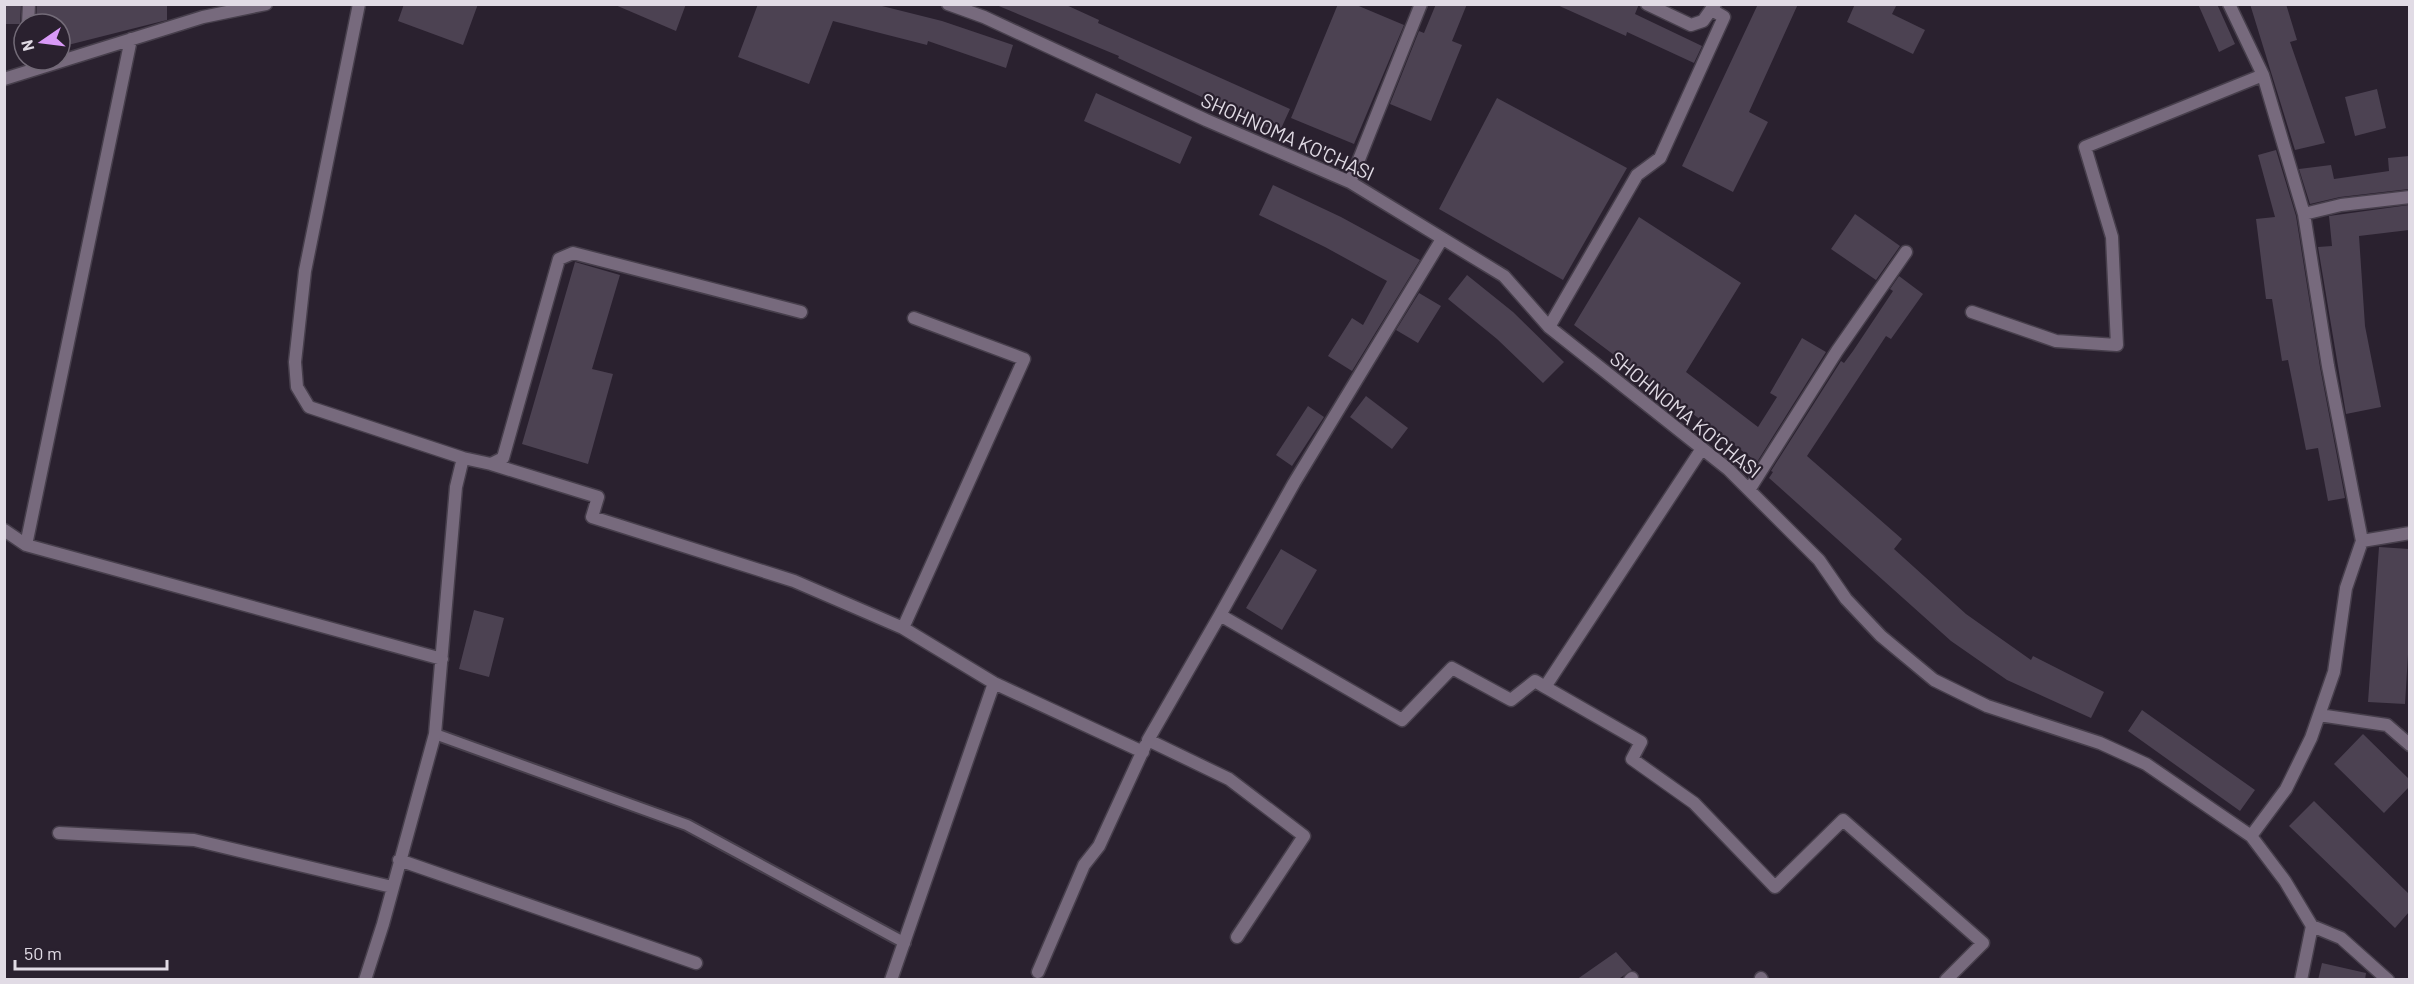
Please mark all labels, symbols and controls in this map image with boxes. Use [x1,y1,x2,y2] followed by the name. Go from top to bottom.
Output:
[12,12,72,72] north arrow
[16,38,37,53] text: N
[1198,87,1378,185] street label: SHOHNOMA KO'CHASI
[1606,346,1766,482] street label: SHOHNOMA KO'CHASI
[15,933,166,971] scale bar
[24,942,62,964] text: 50 m

